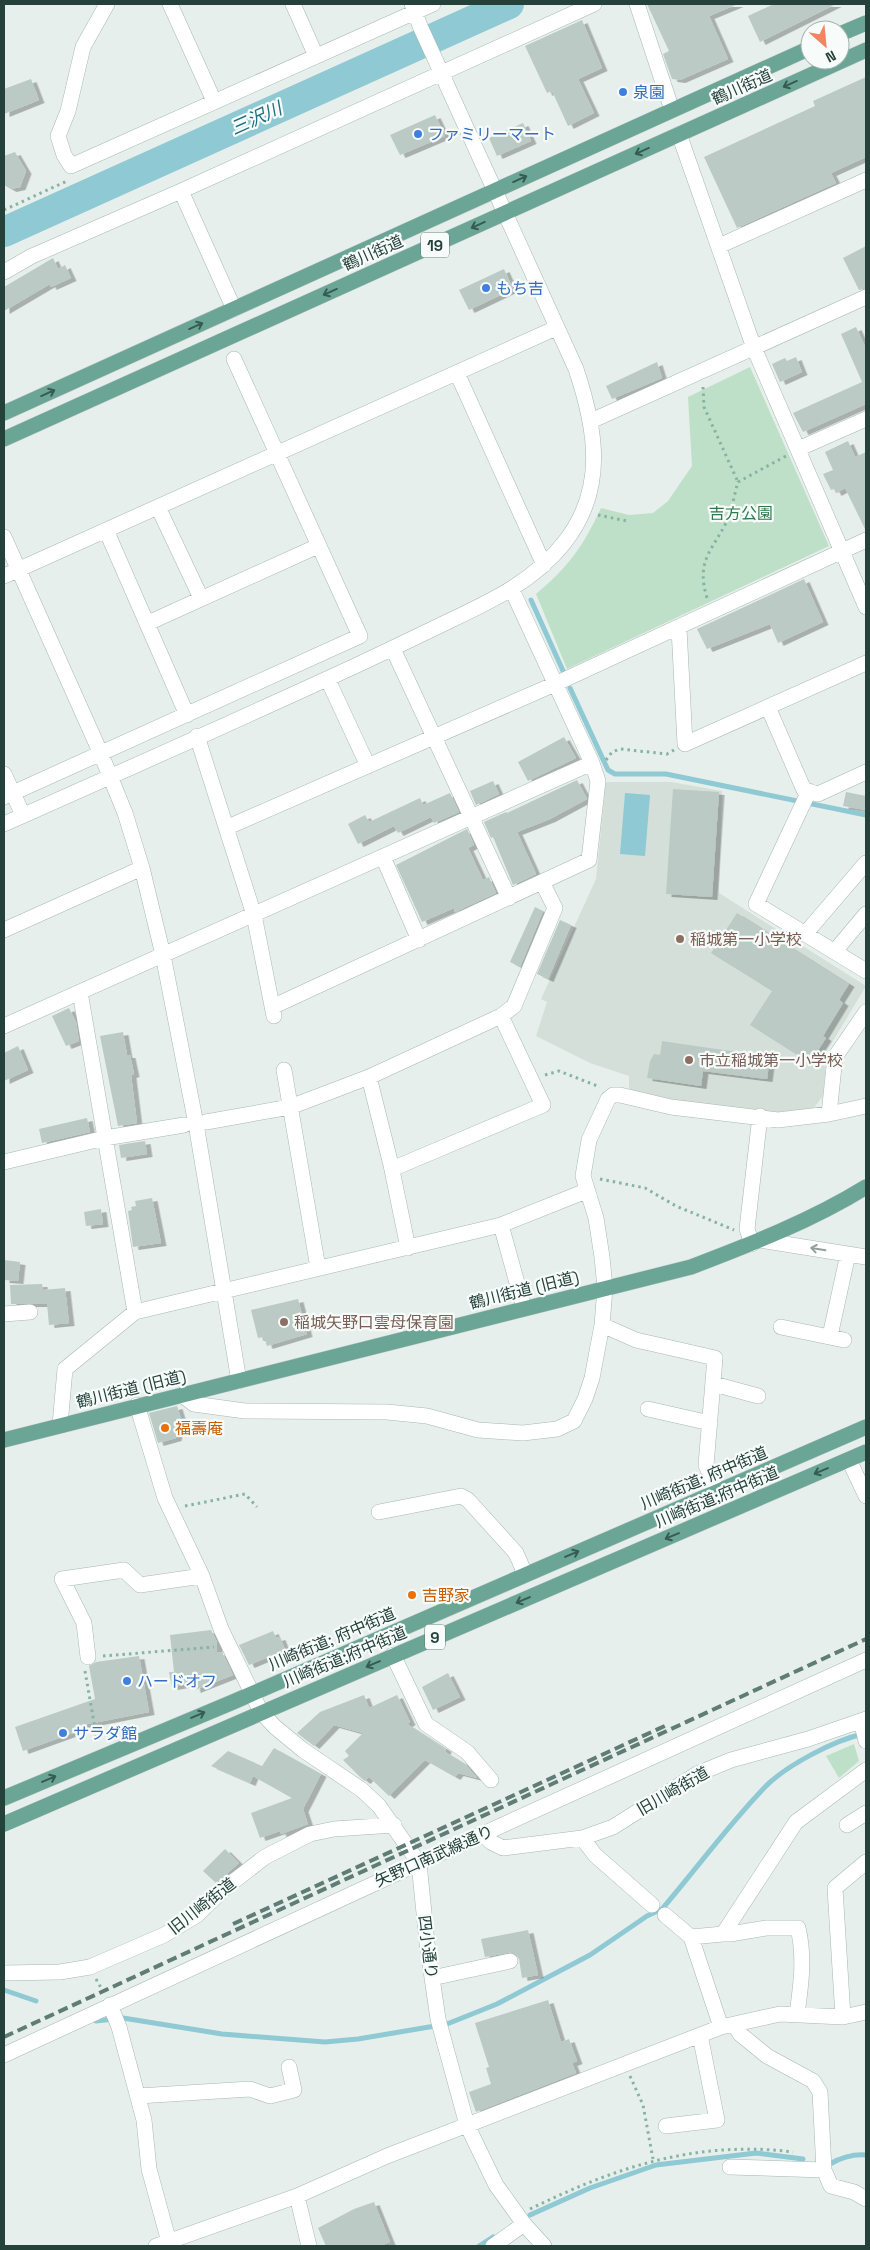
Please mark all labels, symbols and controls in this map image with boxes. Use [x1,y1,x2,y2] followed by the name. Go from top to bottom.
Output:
[800,20,850,70] north arrow
[823,46,839,67] text: N
[708,64,776,110] street label: 鶴川街道
[783,80,798,90] one-way arrow
[633,82,665,103] place label: 泉園
[617,86,629,98] marker: 泉園
[227,96,287,139] water label: 三沢川
[428,124,556,145] place label: ファミリーマート
[412,128,424,140] marker: ファミリーマート
[635,147,650,157] one-way arrow
[512,174,527,184] one-way arrow
[471,221,486,231] one-way arrow
[339,230,407,276] street label: 鶴川街道
[421,232,449,258] road number: 19
[496,278,544,299] place label: もち吉
[480,282,492,294] marker: もち吉
[323,288,338,297] one-way arrow
[188,320,203,330] one-way arrow
[40,387,55,397] one-way arrow
[709,503,773,524] park label: 吉方公園
[690,929,802,950] place label: 稲城第一小学校
[674,933,686,945] marker: 稲城第一小学校
[699,1050,843,1071] place label: 市立稲城第一小学校
[683,1054,695,1066] marker: 市立稲城第一小学校
[810,1244,826,1254] one-way arrow
[467,1266,581,1314] street label: 鶴川街道 (旧道)
[294,1312,454,1333] place label: 稲城矢野口雲母保育園
[278,1316,290,1328] marker: 稲城矢野口雲母保育園
[74,1365,188,1413] street label: 鶴川街道 (旧道)
[175,1418,223,1439] place label: 福壽庵
[159,1422,171,1434] marker: 福壽庵
[637,1442,771,1514] street label: 川崎街道; 府中街道
[652,1462,782,1532] street label: 川崎街道;府中街道
[814,1468,829,1477] one-way arrow
[665,1531,680,1541] one-way arrow
[564,1549,579,1559] one-way arrow
[422,1585,470,1606] place label: 吉野家
[406,1589,418,1601] marker: 吉野家
[516,1595,531,1605] one-way arrow
[265,1603,399,1675] street label: 川崎街道; 府中街道
[280,1622,410,1692] street label: 川崎街道;府中街道
[425,1624,445,1650] road number: 9
[366,1659,381,1669] one-way arrow
[137,1671,217,1692] place label: ハードオフ
[121,1675,133,1687] marker: ハードオフ
[190,1710,205,1720] one-way arrow
[73,1723,137,1744] place label: サラダ館
[57,1727,69,1739] marker: サラダ館
[633,1762,713,1820] street label: 旧川崎街道
[41,1774,56,1784] one-way arrow
[371,1820,497,1892] street label: 矢野口南武線通り
[164,1873,240,1939] street label: 旧川崎街道
[414,1914,442,1980] street label: 四小通り

